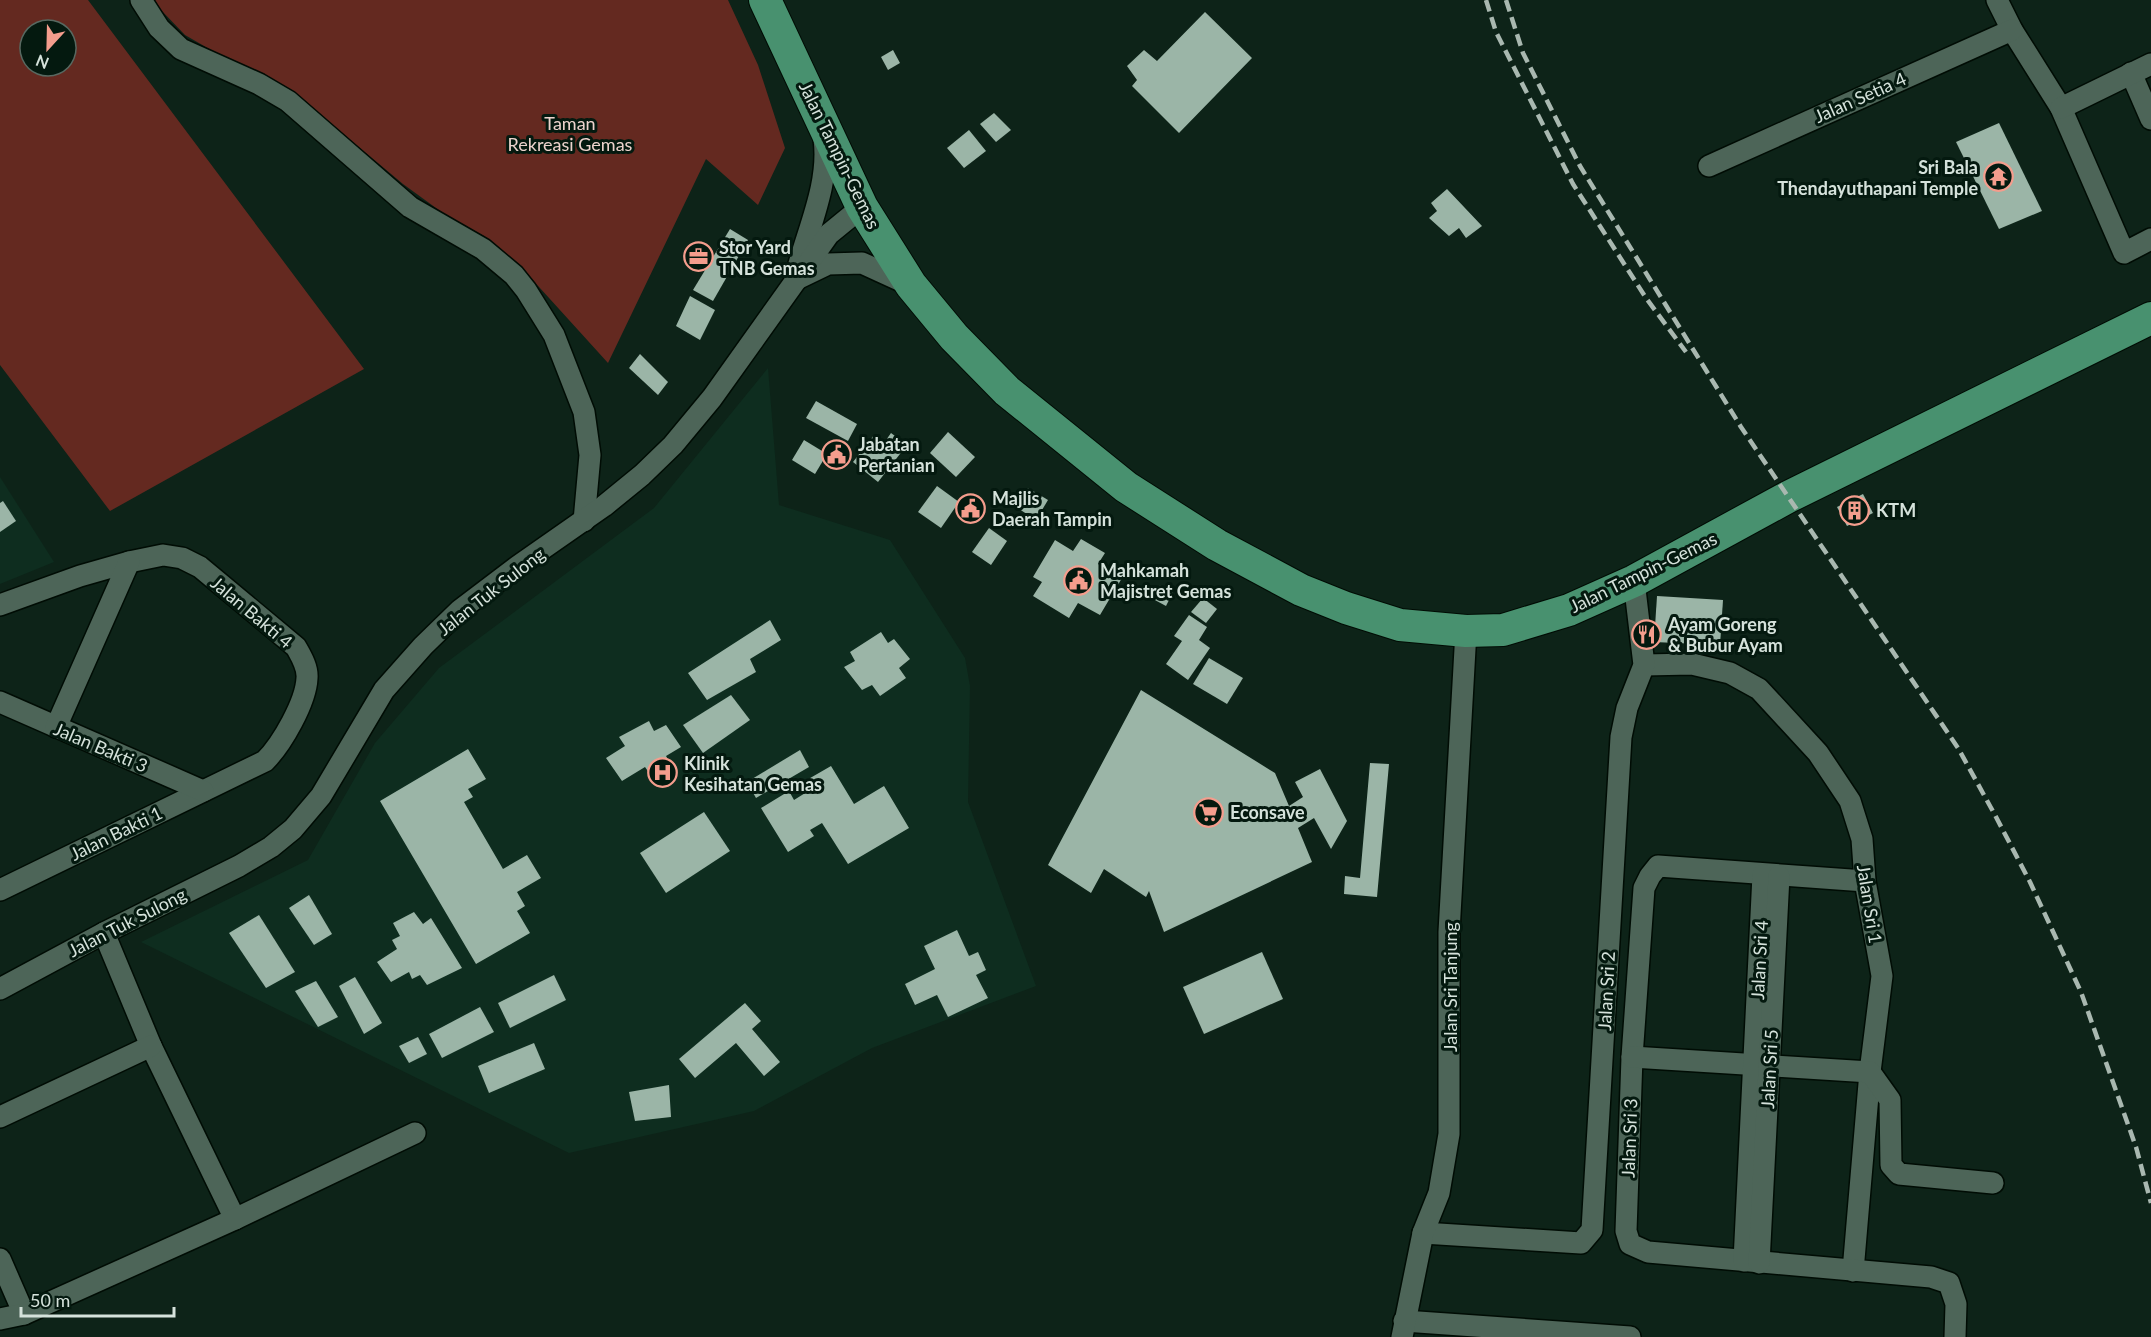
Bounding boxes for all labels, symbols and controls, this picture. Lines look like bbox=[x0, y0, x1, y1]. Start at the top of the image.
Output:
north arrow bbox=[18, 18, 78, 78]
text: N bbox=[33, 51, 51, 73]
street label: Jalan Setia 4 bbox=[1811, 67, 1909, 127]
street label: Jalan Tampin-Gemas bbox=[795, 78, 885, 232]
park label: Taman Rekreasi Gemas bbox=[508, 112, 633, 155]
place label: Sri Bala Thendayuthapani Temple bbox=[1777, 156, 1978, 199]
temple icon: Sri Bala Thendayuthapani Temple bbox=[1983, 161, 2015, 193]
place label: Stor Yard TNB Gemas bbox=[719, 236, 815, 279]
office icon: Stor Yard TNB Gemas bbox=[682, 241, 714, 273]
place label: Jabatan Pertanian bbox=[858, 433, 935, 476]
public building icon: Jabatan Pertanian bbox=[821, 438, 853, 470]
place label: Majlis Daerah Tampin bbox=[992, 487, 1112, 530]
public building icon: Majlis Daerah Tampin bbox=[955, 492, 987, 524]
building icon: KTM bbox=[1839, 494, 1871, 526]
place label: KTM bbox=[1876, 499, 1916, 521]
street label: Jalan Tampin-Gemas bbox=[1566, 527, 1720, 617]
street label: Jalan Tuk Sulong bbox=[433, 542, 549, 640]
place label: Mahkamah Majistret Gemas bbox=[1100, 559, 1231, 602]
public building icon: Mahkamah Majistret Gemas bbox=[1063, 564, 1095, 596]
street label: Jalan Bakti 4 bbox=[207, 572, 297, 652]
place label: Ayam Goreng & Bubur Ayam bbox=[1667, 613, 1783, 656]
restaurant icon: Ayam Goreng & Bubur Ayam bbox=[1631, 618, 1663, 650]
street label: Jalan Bakti 3 bbox=[51, 717, 151, 777]
place label: Klinik Kesihatan Gemas bbox=[684, 752, 822, 795]
hospital icon: Klinik Kesihatan Gemas bbox=[647, 757, 679, 789]
supermarket icon: Econsave bbox=[1193, 796, 1225, 828]
street label: Jalan Bakti 1 bbox=[66, 801, 166, 865]
place label: Econsave bbox=[1230, 801, 1305, 823]
street label: Jalan Sri 1 bbox=[1853, 863, 1887, 945]
street label: Jalan Tuk Sulong bbox=[64, 883, 190, 961]
street label: Jalan Sri 4 bbox=[1746, 920, 1772, 1000]
street label: Jalan Sri Tanjung bbox=[1439, 922, 1461, 1052]
street label: Jalan Sri 2 bbox=[1593, 951, 1619, 1031]
street label: Jalan Sri 5 bbox=[1756, 1029, 1782, 1109]
street label: Jalan Sri 3 bbox=[1617, 1098, 1641, 1178]
scale bar bbox=[21, 1280, 174, 1318]
text: 50 m bbox=[30, 1289, 70, 1311]

